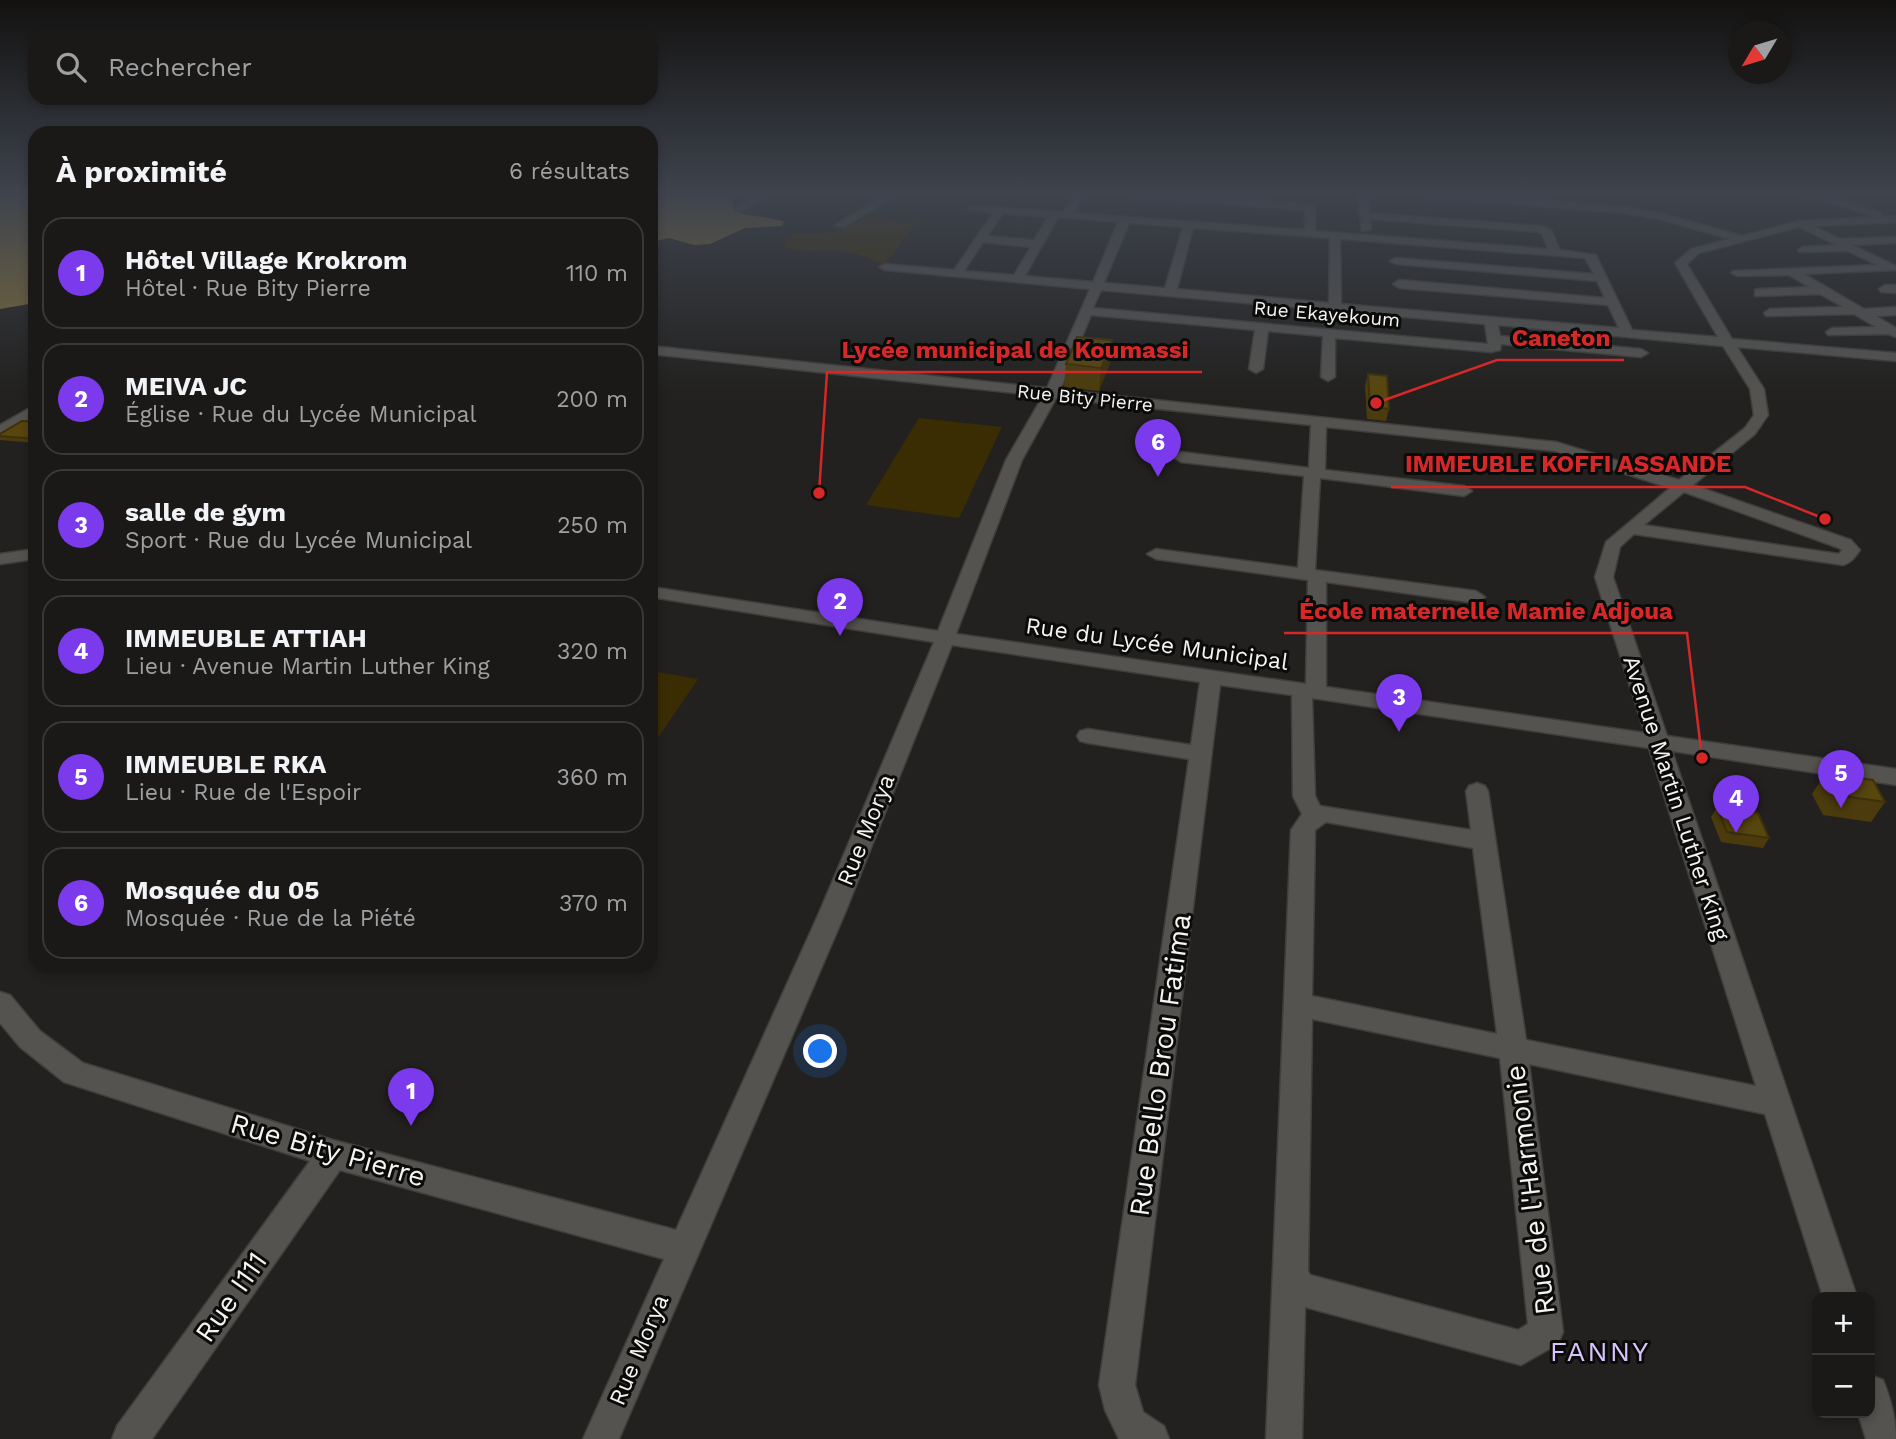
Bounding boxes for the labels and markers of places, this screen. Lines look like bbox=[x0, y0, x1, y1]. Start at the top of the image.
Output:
callout: Caneton bbox=[1497, 315, 1624, 360]
callout: Lycée municipal de Koumassi bbox=[827, 327, 1202, 372]
pin: 6 bbox=[1135, 419, 1181, 477]
callout: IMMEUBLE KOFFI ASSANDE bbox=[1391, 442, 1745, 487]
pin: 2 bbox=[817, 578, 863, 636]
callout: École maternelle Mamie Adjoua bbox=[1284, 588, 1687, 633]
pin: 3 bbox=[1376, 674, 1422, 732]
pin: 5 bbox=[1818, 750, 1864, 808]
pin: 4 bbox=[1713, 775, 1759, 833]
pin: 1 bbox=[388, 1068, 434, 1126]

